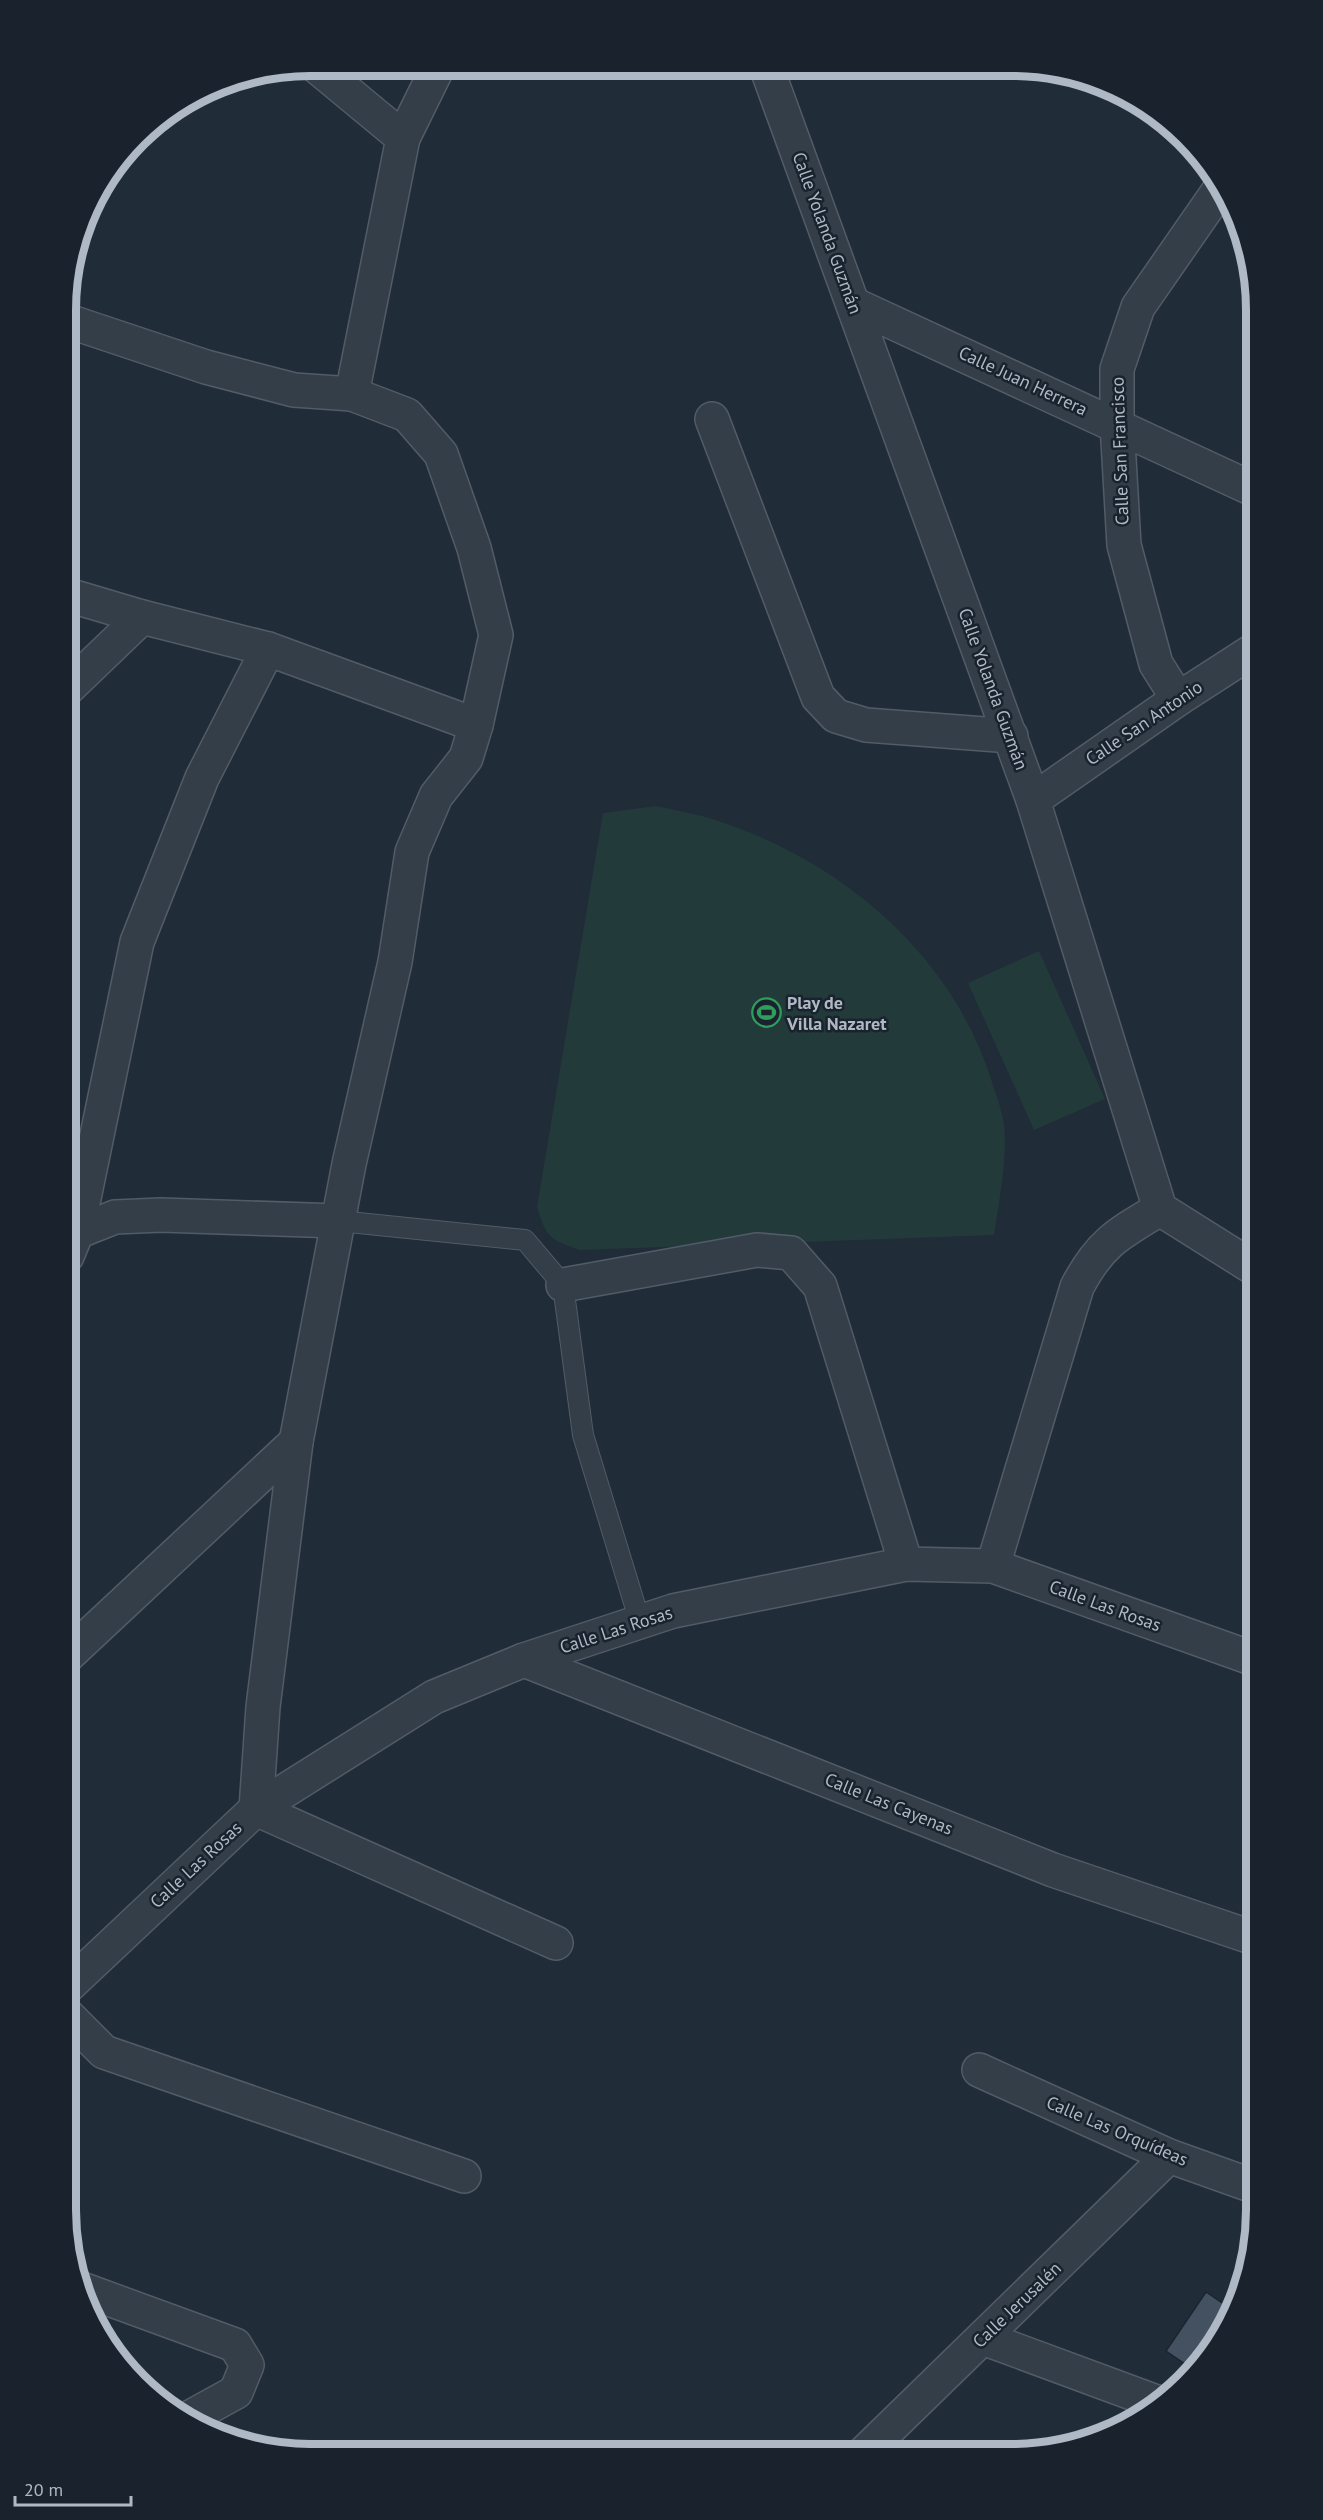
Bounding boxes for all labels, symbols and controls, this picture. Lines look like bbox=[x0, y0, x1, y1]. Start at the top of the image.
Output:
street label: Calle Yolanda Guzmán bbox=[787, 149, 867, 317]
street label: Calle Juan Herrera bbox=[955, 341, 1091, 420]
street label: Calle San Francisco bbox=[1105, 376, 1134, 526]
street label: Calle Yolanda Guzmán bbox=[953, 605, 1033, 773]
street label: Calle San Antonio bbox=[1081, 675, 1207, 770]
place label: Play de Villa Nazaret bbox=[786, 991, 887, 1035]
sports icon: Play de Villa Nazaret bbox=[750, 997, 782, 1029]
street label: Calle Las Rosas bbox=[1046, 1575, 1164, 1636]
street label: Calle Las Rosas bbox=[557, 1600, 675, 1659]
street label: Calle Las Cayenas bbox=[822, 1767, 957, 1840]
street label: Calle Las Rosas bbox=[145, 1816, 246, 1913]
street label: Calle Las Orquídeas bbox=[1043, 2090, 1191, 2171]
street label: Calle Jerusalén bbox=[968, 2257, 1066, 2353]
scale bar bbox=[15, 2469, 130, 2507]
text: 20 m bbox=[24, 2478, 63, 2501]

